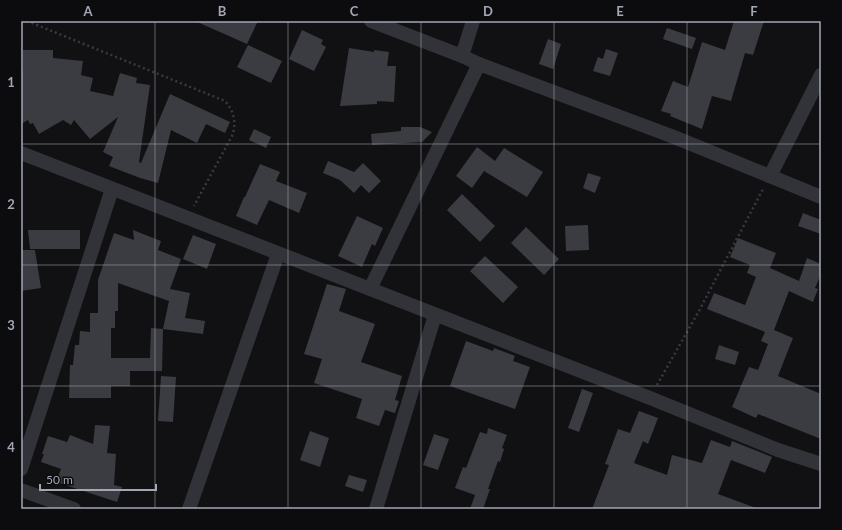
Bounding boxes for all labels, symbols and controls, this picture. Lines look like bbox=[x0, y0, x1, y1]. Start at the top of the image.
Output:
text: A bbox=[82, 3, 93, 19]
text: B bbox=[218, 3, 227, 19]
text: C bbox=[350, 3, 359, 19]
text: D bbox=[483, 3, 493, 19]
text: E bbox=[616, 3, 624, 19]
text: F bbox=[750, 3, 758, 19]
text: 1 bbox=[7, 74, 15, 90]
text: 2 bbox=[7, 196, 15, 212]
text: 3 bbox=[7, 317, 15, 333]
text: 4 bbox=[7, 439, 15, 455]
scale bar bbox=[40, 466, 156, 492]
text: 50 m bbox=[46, 472, 73, 487]

